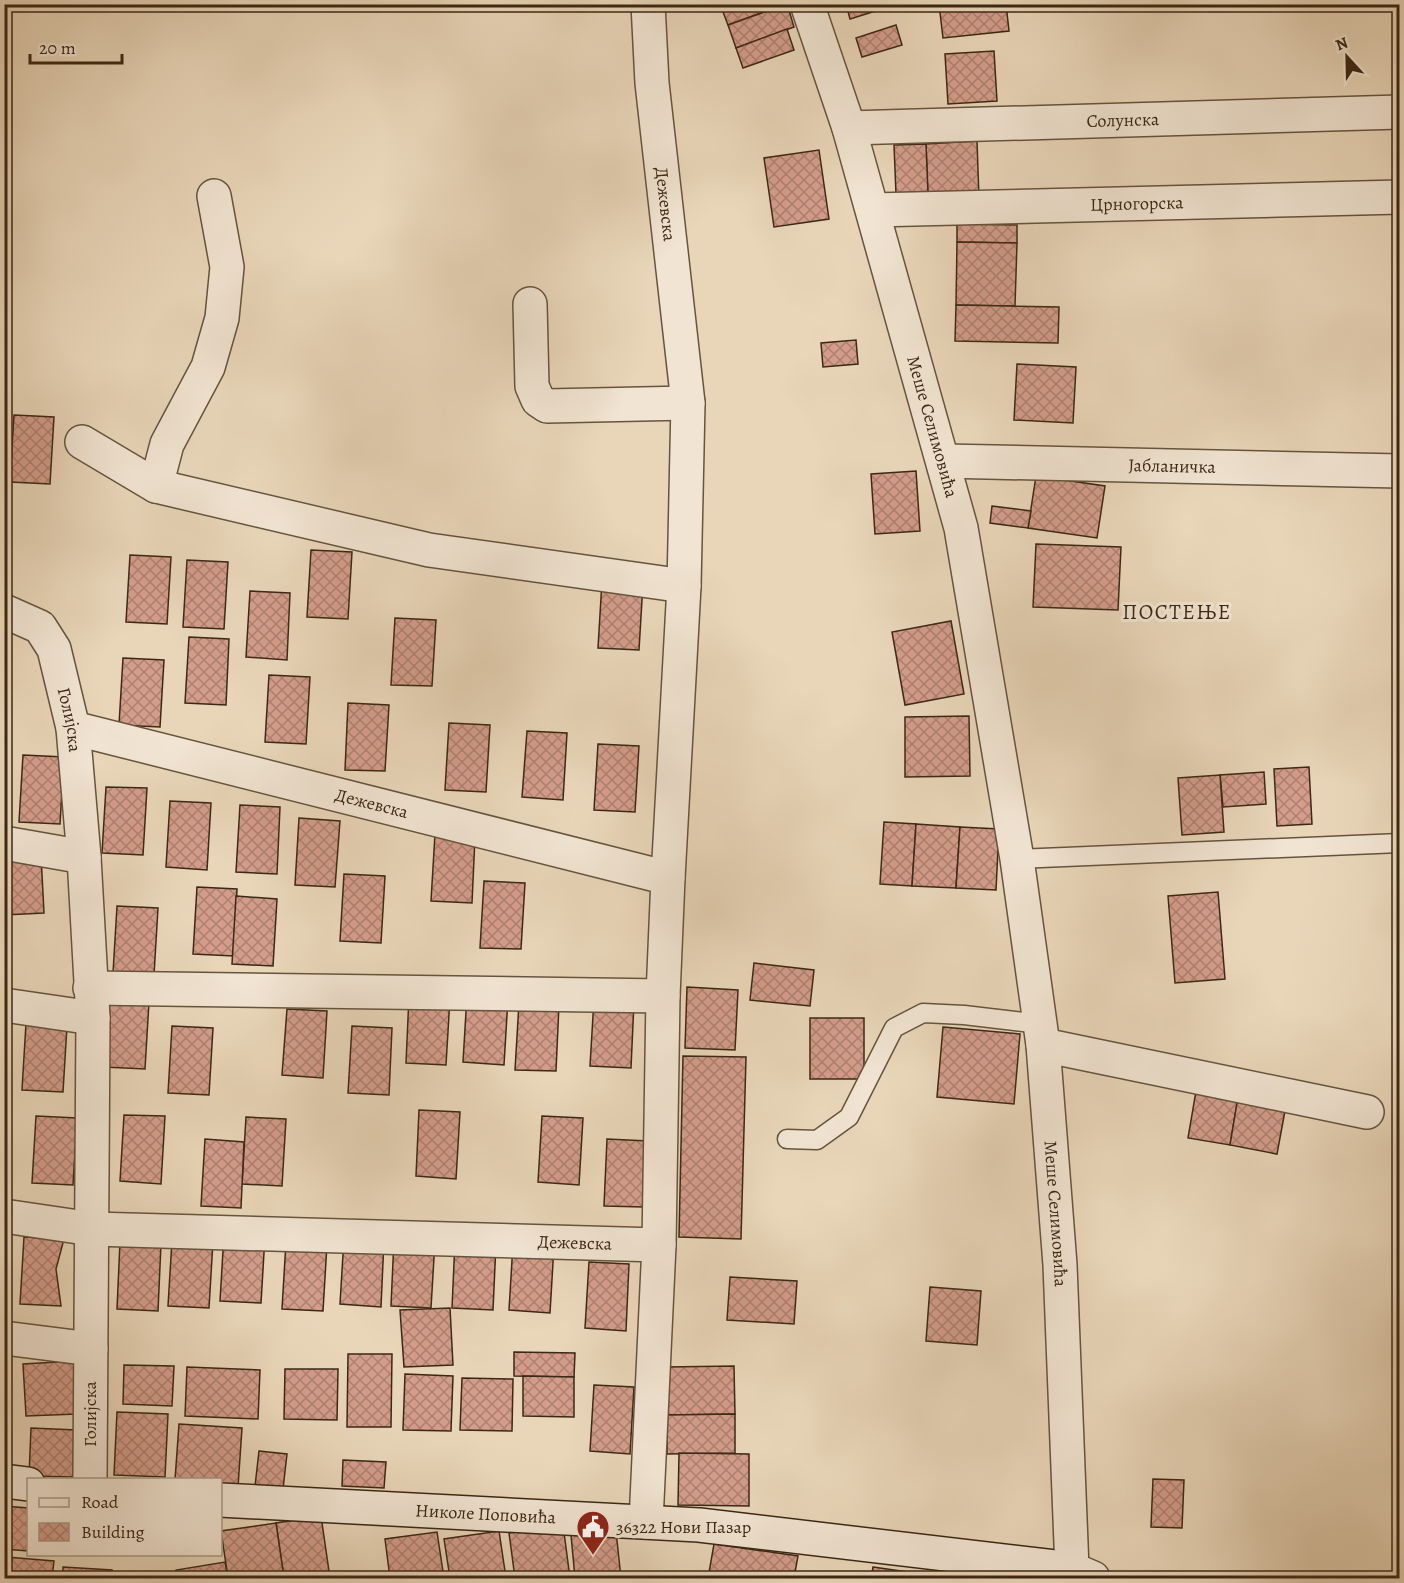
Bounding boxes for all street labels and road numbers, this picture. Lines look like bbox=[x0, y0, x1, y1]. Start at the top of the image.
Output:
street label: Солунска bbox=[1086, 107, 1160, 133]
street label: Дежевска bbox=[650, 166, 682, 243]
street label: Црногорска bbox=[1090, 190, 1184, 217]
street label: Меше Селимовића bbox=[901, 353, 964, 501]
street label: Јабланичка bbox=[1128, 453, 1217, 479]
street label: Голијска bbox=[52, 685, 87, 754]
street label: Дежевска bbox=[333, 783, 411, 824]
street label: Меше Селимовића bbox=[1038, 1140, 1073, 1288]
street label: Дежевска bbox=[537, 1230, 613, 1256]
street label: Голијска bbox=[78, 1380, 102, 1447]
street label: Николе Поповића bbox=[415, 1498, 557, 1530]

